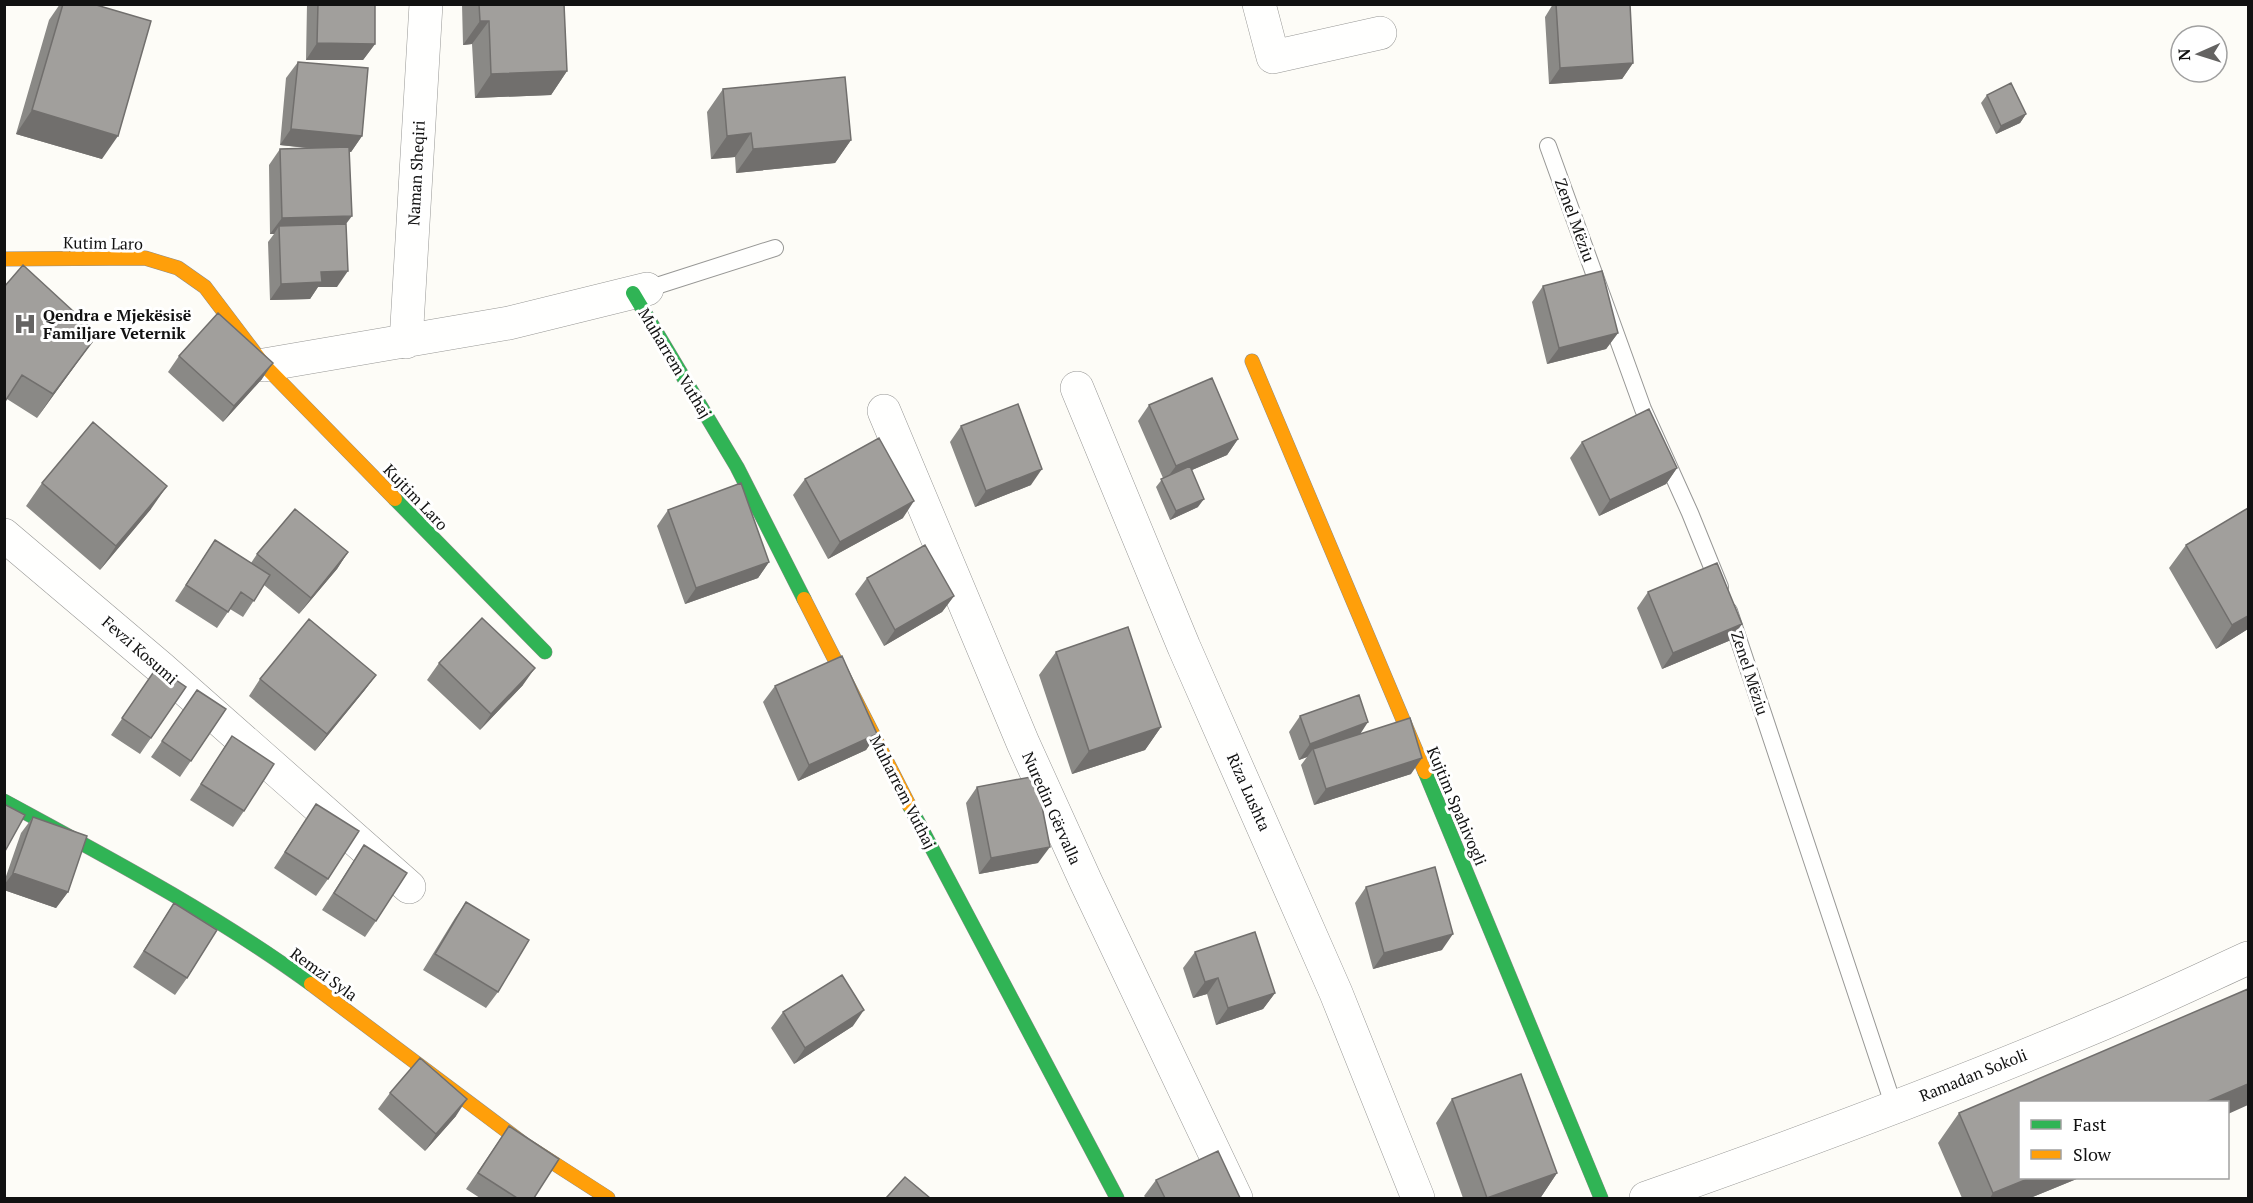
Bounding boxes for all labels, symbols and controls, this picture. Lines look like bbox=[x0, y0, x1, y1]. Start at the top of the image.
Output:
north arrow bbox=[2169, 24, 2229, 84]
text: N bbox=[2173, 48, 2195, 61]
street label: Naman Sheqiri bbox=[402, 120, 430, 226]
street label: Zenel Mëziu bbox=[1550, 175, 1600, 265]
street label: Kutim Laro bbox=[63, 231, 143, 255]
place label: Qendra e Mjekësisë Familjare Veternik bbox=[43, 304, 192, 344]
street label: Muharrem Vuthaj bbox=[633, 304, 717, 422]
hospital icon: Qendra e Mjekësisë Familjare Veternik bbox=[12, 311, 38, 337]
street label: Kujtim Laro bbox=[379, 459, 453, 535]
street label: Fevzi Kosumi bbox=[97, 611, 183, 689]
street label: Zenel Mëziu bbox=[1726, 628, 1774, 718]
street label: Muharrem Vuthaj bbox=[865, 731, 941, 853]
street label: Kujtim Spahivogli bbox=[1422, 743, 1492, 869]
street label: Nuredin Gërvalla bbox=[1017, 748, 1087, 868]
street label: Riza Lushta bbox=[1222, 750, 1276, 834]
street label: Remzi Syla bbox=[286, 942, 362, 1006]
street label: Ramadan Sokoli bbox=[1916, 1043, 2030, 1107]
legend bbox=[2019, 1101, 2229, 1179]
text: Fast bbox=[2073, 1112, 2107, 1136]
text: Slow bbox=[2073, 1142, 2112, 1166]

